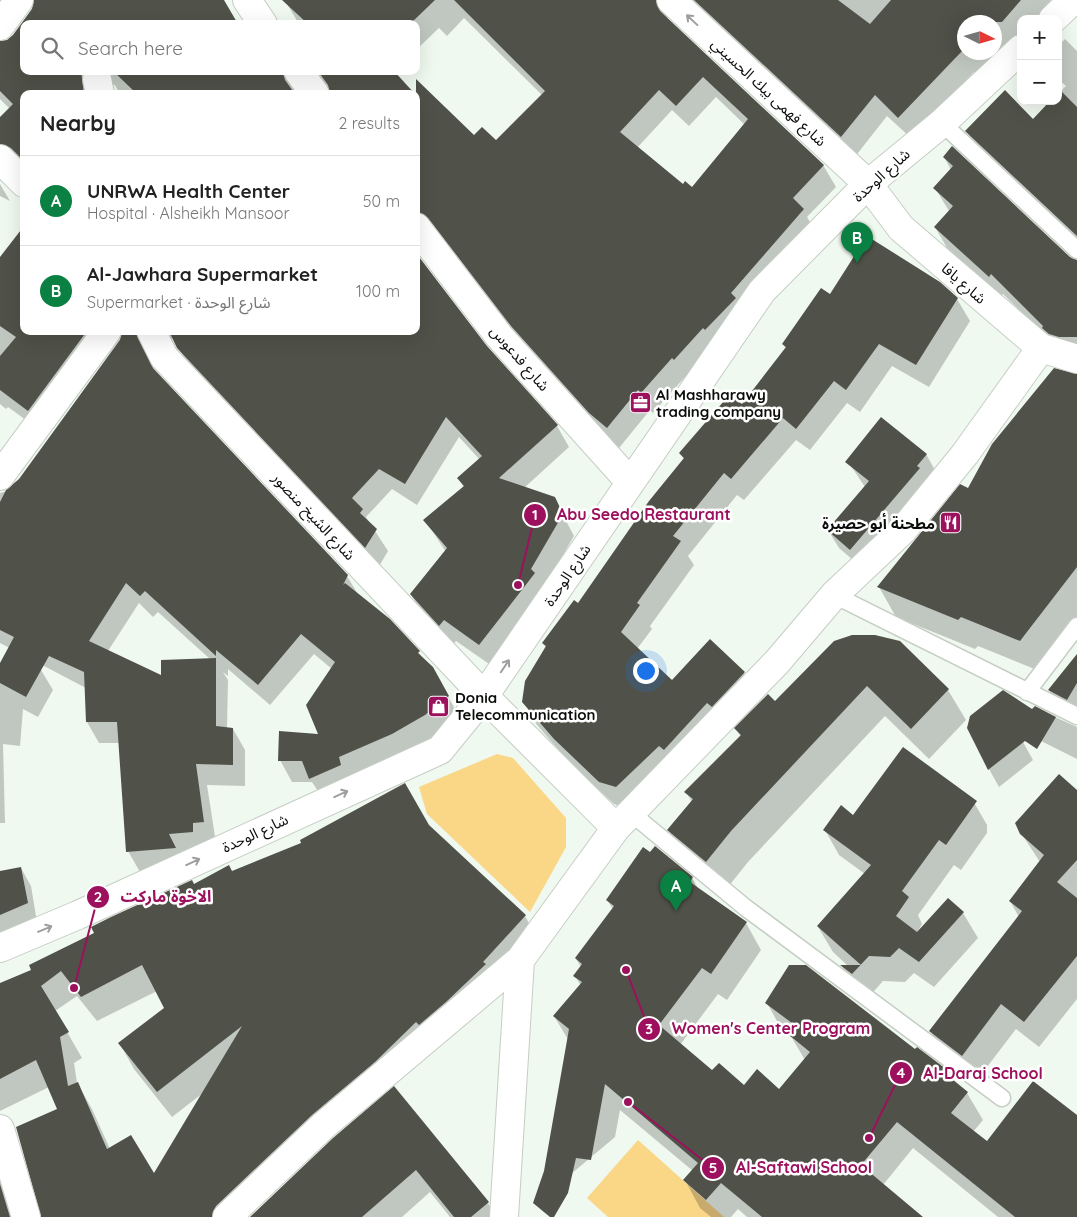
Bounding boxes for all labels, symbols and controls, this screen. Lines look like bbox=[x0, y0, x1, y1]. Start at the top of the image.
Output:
one-way arrow bbox=[685, 14, 698, 26]
north arrow bbox=[957, 15, 1002, 60]
map controls bbox=[1017, 15, 1062, 105]
button: + bbox=[1017, 15, 1062, 60]
search box bbox=[20, 20, 420, 75]
icon: search bbox=[38, 34, 66, 62]
street label: شارع فهمى بيك الحسيني bbox=[705, 34, 831, 153]
text: Search here bbox=[78, 36, 183, 60]
button: − bbox=[1017, 60, 1062, 105]
text: Nearby bbox=[40, 110, 116, 136]
text: 2 results bbox=[338, 113, 400, 133]
street label: شارع الوحدة bbox=[848, 144, 916, 208]
text: UNRWA Health Center bbox=[87, 179, 290, 203]
text: A bbox=[51, 191, 61, 211]
text: 50 m bbox=[363, 191, 400, 211]
text: Hospital · Alsheikh Mansoor bbox=[87, 203, 290, 223]
pin: B bbox=[841, 222, 873, 263]
street label: شارع يافا bbox=[936, 258, 991, 310]
text: Al-Jawhara Supermarket bbox=[87, 262, 318, 286]
text: B bbox=[51, 281, 61, 301]
text: 100 m bbox=[356, 281, 400, 301]
text: Supermarket · شارع الوحدة bbox=[87, 292, 270, 312]
street label: شارع فدعوس bbox=[484, 321, 554, 397]
place label: Al Mashharawy trading company bbox=[656, 385, 781, 421]
office icon: Al Mashharawy trading company bbox=[628, 391, 652, 415]
street label: شارع الشيخ منصور bbox=[266, 468, 360, 566]
callout: Abu Seedo Restaurant bbox=[522, 499, 741, 530]
text: Abu Seedo Restaurant bbox=[557, 504, 731, 524]
text: 1 bbox=[532, 505, 538, 524]
restaurant icon: مطحنة أبو حصيرة bbox=[939, 511, 963, 535]
place label: مطحنة أبو حصيرة bbox=[822, 513, 935, 533]
street label: شارع الوحدة bbox=[539, 540, 597, 611]
your location bbox=[633, 658, 659, 684]
one-way arrow bbox=[500, 659, 510, 673]
place label: Donia Telecommunication bbox=[455, 688, 596, 724]
shop icon: Donia Telecommunication bbox=[427, 694, 451, 718]
one-way arrow bbox=[333, 789, 348, 799]
street label: شارع الوحدة bbox=[219, 809, 293, 859]
one-way arrow bbox=[185, 857, 200, 866]
pin: A bbox=[660, 870, 692, 911]
callout: الاخوة ماركت bbox=[86, 881, 222, 912]
text: الاخوة ماركت bbox=[121, 886, 211, 906]
text: 2 bbox=[94, 887, 102, 906]
one-way arrow bbox=[37, 923, 52, 933]
callout: Women's Center Program bbox=[637, 1013, 880, 1044]
text: Women's Center Program bbox=[672, 1018, 870, 1038]
text: 3 bbox=[645, 1019, 653, 1038]
callout: Al-Daraj School bbox=[888, 1058, 1053, 1089]
text: 4 bbox=[897, 1063, 906, 1082]
text: Al-Daraj School bbox=[923, 1063, 1043, 1083]
callout: Al-Saftawi School bbox=[700, 1152, 882, 1183]
text: Al-Saftawi School bbox=[736, 1157, 872, 1177]
text: 5 bbox=[709, 1158, 717, 1177]

